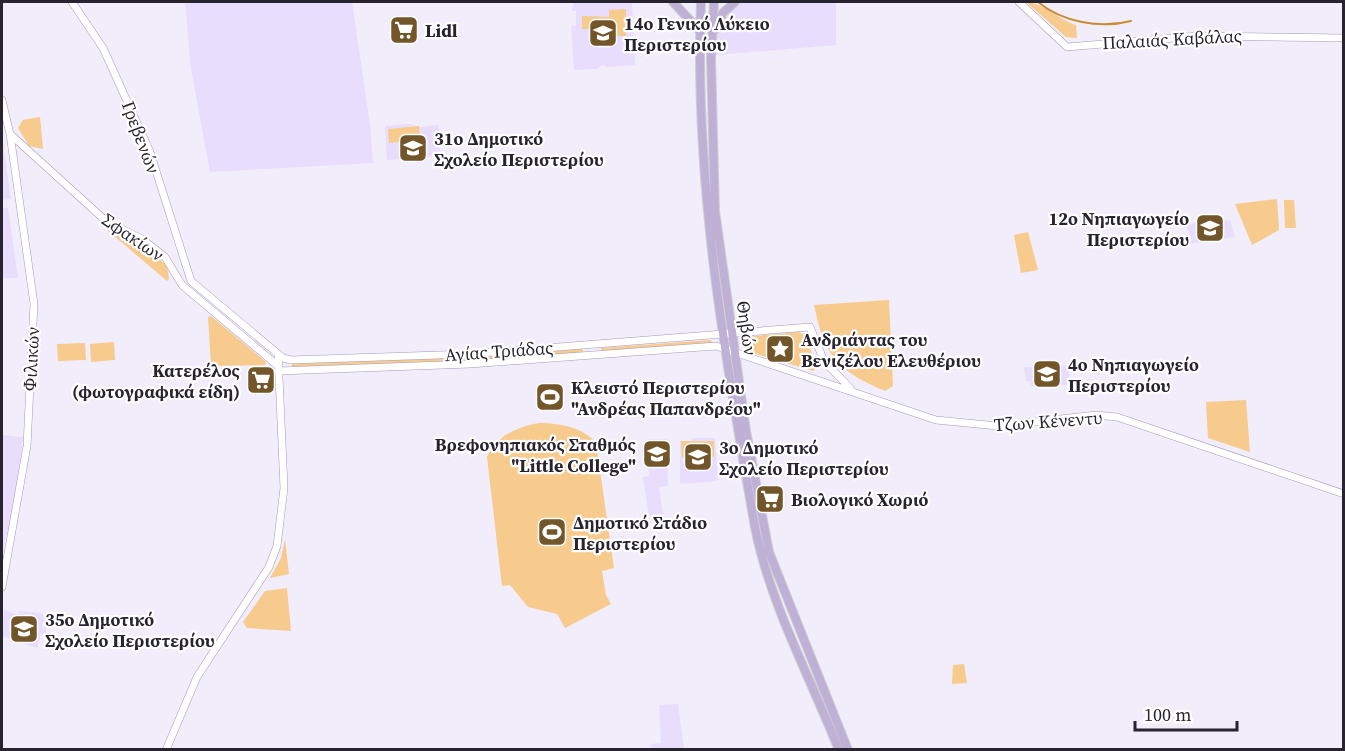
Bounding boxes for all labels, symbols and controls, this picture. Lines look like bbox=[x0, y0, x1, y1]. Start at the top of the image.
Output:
place label: 14ο Γενικό Λύκειο Περιστερίου bbox=[624, 11, 770, 57]
supermarket icon: Lidl bbox=[388, 14, 420, 46]
school or university icon: 14ο Γενικό Λύκειο Περιστερίου bbox=[587, 17, 619, 49]
place label: Lidl bbox=[425, 18, 458, 43]
street label: Παλαιάς Καβάλας bbox=[1101, 23, 1243, 55]
street label: Γρεβενών bbox=[116, 97, 166, 177]
place label: 31ο Δημοτικό Σχολείο Περιστερίου bbox=[434, 126, 604, 172]
school or university icon: 31ο Δημοτικό Σχολείο Περιστερίου bbox=[397, 132, 429, 164]
place label: 12ο Νηπιαγωγείο Περιστερίου bbox=[1048, 206, 1189, 252]
street label: Σφακίων bbox=[97, 207, 169, 267]
school or university icon: 12ο Νηπιαγωγείο Περιστερίου bbox=[1194, 212, 1226, 244]
street label: Θηβών bbox=[731, 299, 763, 357]
street label: Φιλικών bbox=[17, 326, 45, 392]
place label: Ανδριάντας του Βενιζέλου Ελευθέριου bbox=[801, 327, 981, 373]
place icon: Ανδριάντας του Βενιζέλου Ελευθέριου bbox=[764, 333, 796, 365]
street label: Αγίας Τριάδας bbox=[444, 335, 554, 367]
place label: 4ο Νηπιαγωγείο Περιστερίου bbox=[1068, 352, 1199, 398]
place label: Κατερέλος (φωτογραφικά είδη) bbox=[72, 358, 240, 404]
school or university icon: 4ο Νηπιαγωγείο Περιστερίου bbox=[1031, 358, 1063, 390]
supermarket icon: Κατερέλος (φωτογραφικά είδη) bbox=[245, 364, 277, 396]
place label: Κλειστό Περιστερίου "Ανδρέας Παπανδρέου" bbox=[571, 375, 761, 421]
sports icon: Κλειστό Περιστερίου "Ανδρέας Παπανδρέου" bbox=[534, 381, 566, 413]
street label: Τζων Κένεντυ bbox=[993, 405, 1103, 437]
place label: Βρεφονηπιακός Σταθμός "Little College" bbox=[435, 432, 636, 478]
place label: 3ο Δημοτικό Σχολείο Περιστερίου bbox=[719, 435, 889, 481]
school or university icon: Βρεφονηπιακός Σταθμός "Little College" bbox=[641, 438, 673, 470]
school or university icon: 3ο Δημοτικό Σχολείο Περιστερίου bbox=[682, 441, 714, 473]
supermarket icon: Βιολογικό Χωριό bbox=[754, 483, 786, 515]
place label: Βιολογικό Χωριό bbox=[791, 487, 929, 512]
place label: Δημοτικό Στάδιο Περιστερίου bbox=[573, 510, 707, 556]
sports icon: Δημοτικό Στάδιο Περιστερίου bbox=[536, 516, 568, 548]
place label: 35ο Δημοτικό Σχολείο Περιστερίου bbox=[45, 607, 215, 653]
school or university icon: 35ο Δημοτικό Σχολείο Περιστερίου bbox=[8, 613, 40, 645]
scale bar bbox=[1135, 694, 1237, 732]
text: 100 m bbox=[1144, 702, 1191, 727]

